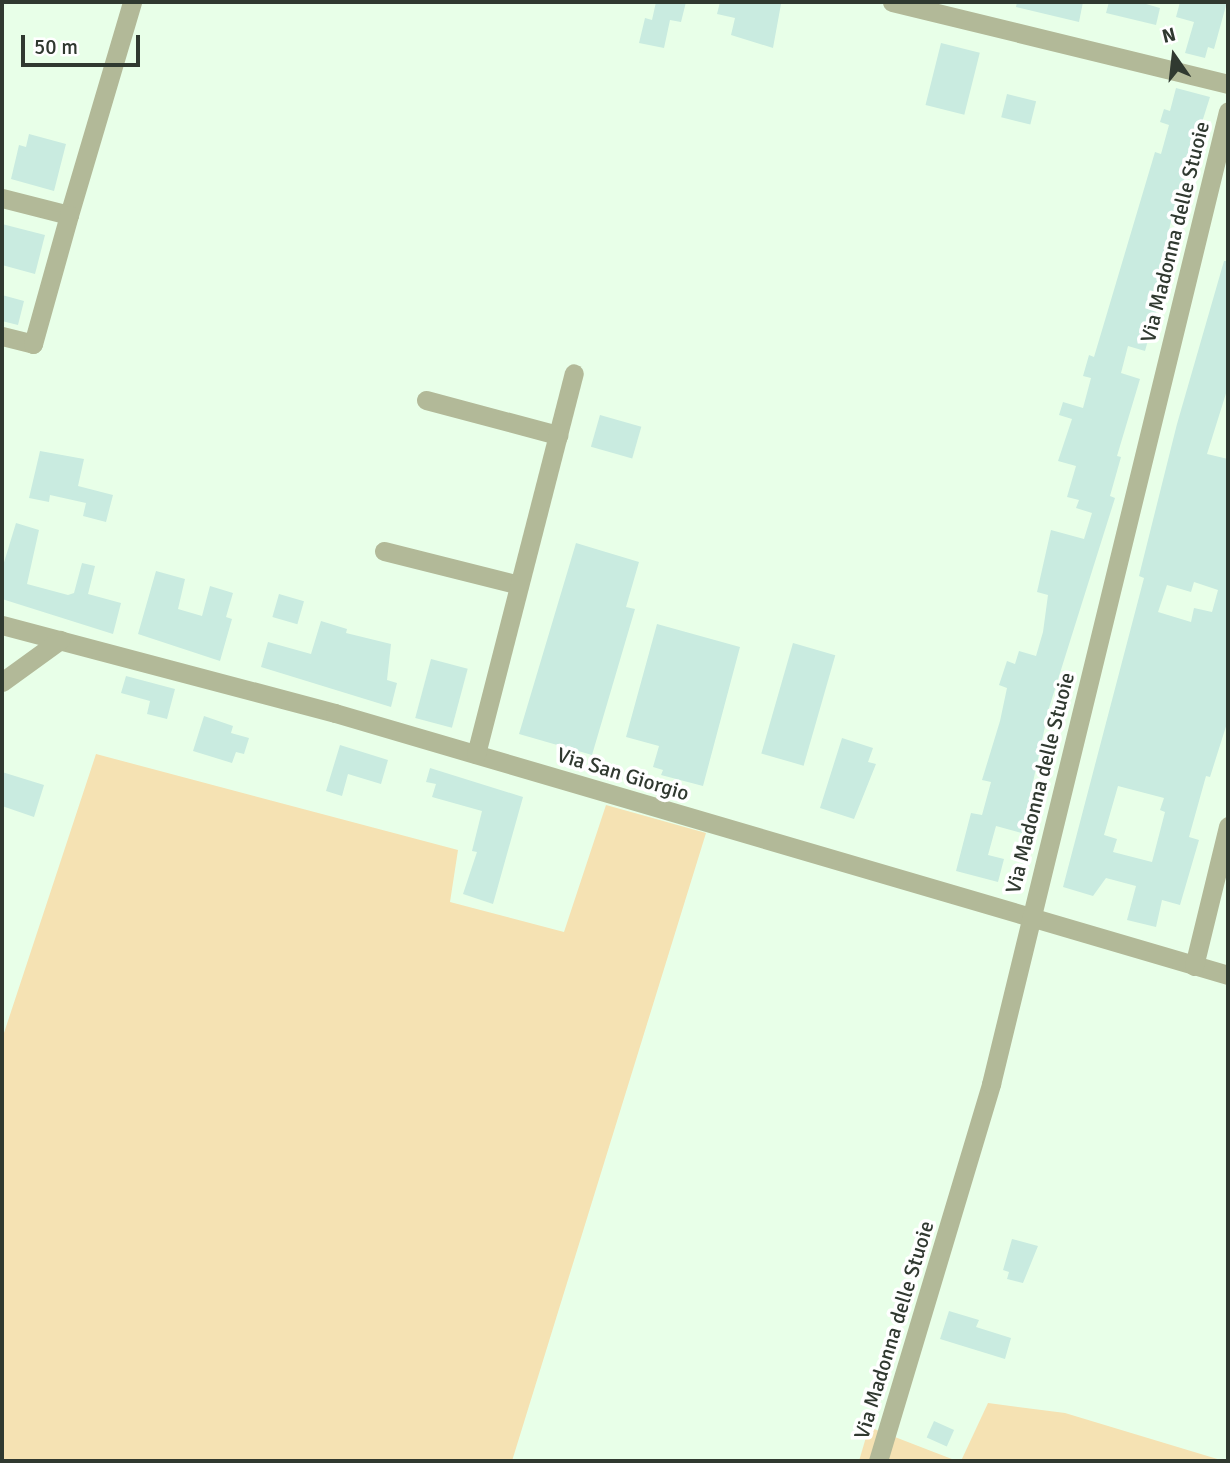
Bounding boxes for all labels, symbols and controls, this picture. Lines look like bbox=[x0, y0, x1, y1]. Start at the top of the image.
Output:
scale bar bbox=[24, 21, 144, 65]
north arrow bbox=[1139, 21, 1209, 91]
text: N bbox=[1160, 22, 1178, 49]
text: 50 m bbox=[34, 34, 78, 60]
street label: Via Madonna delle Stuoie bbox=[1135, 119, 1215, 345]
street label: Via Madonna delle Stuoie bbox=[1000, 670, 1080, 896]
street label: Via San Giorgio bbox=[554, 742, 692, 806]
street label: Via Madonna delle Stuoie bbox=[849, 1218, 939, 1442]

